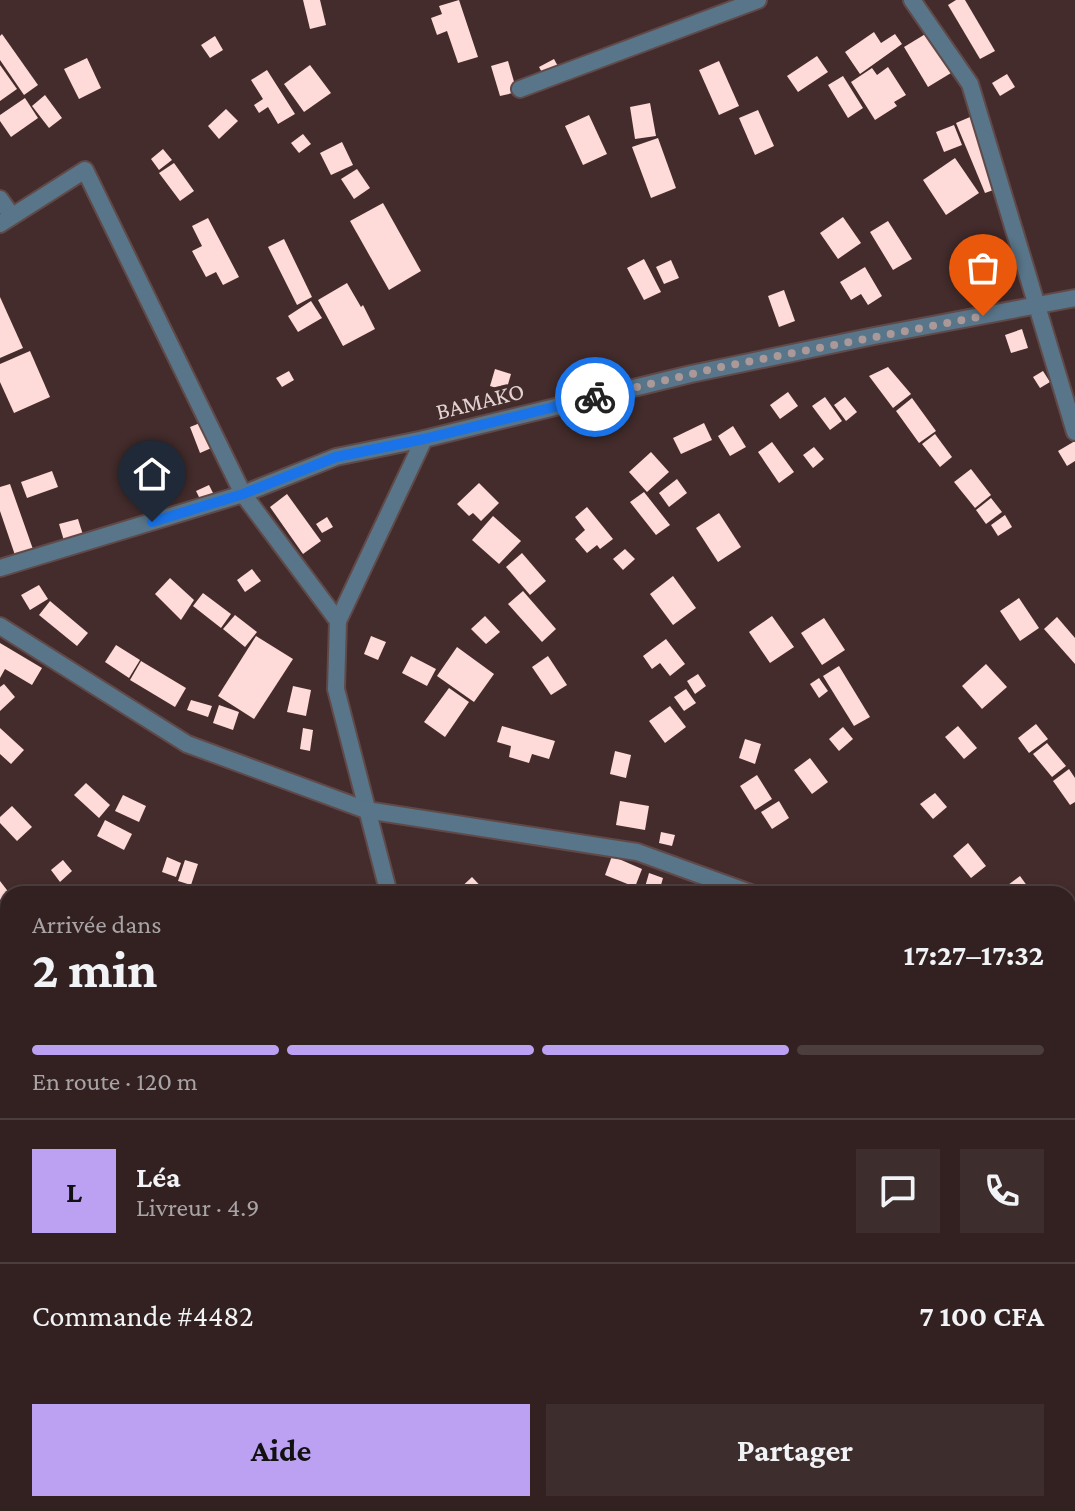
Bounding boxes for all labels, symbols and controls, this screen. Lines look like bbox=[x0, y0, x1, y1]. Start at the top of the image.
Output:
pin bbox=[949, 234, 1017, 316]
icon: bag bbox=[961, 246, 1005, 290]
courier bbox=[555, 357, 635, 437]
icon: bike bbox=[573, 375, 617, 419]
street label: BAMAKO bbox=[433, 377, 527, 424]
pin bbox=[118, 440, 186, 522]
icon: home bbox=[130, 452, 174, 496]
text: Arrivée dans bbox=[32, 910, 161, 939]
text: 17:27–17:32 bbox=[904, 938, 1044, 971]
text: 2 min bbox=[32, 940, 157, 998]
text: En route · 120 m bbox=[32, 1067, 198, 1096]
button: chat bbox=[856, 1149, 940, 1233]
button: phone bbox=[960, 1149, 1044, 1233]
text: Léa bbox=[136, 1160, 181, 1193]
text: L bbox=[66, 1175, 82, 1208]
text: Livreur · 4.9 bbox=[136, 1193, 259, 1222]
text: Commande #4482 bbox=[32, 1299, 254, 1332]
text: 7 100 CFA bbox=[919, 1299, 1044, 1332]
button: Aide bbox=[32, 1404, 530, 1496]
button: Partager bbox=[546, 1404, 1044, 1496]

